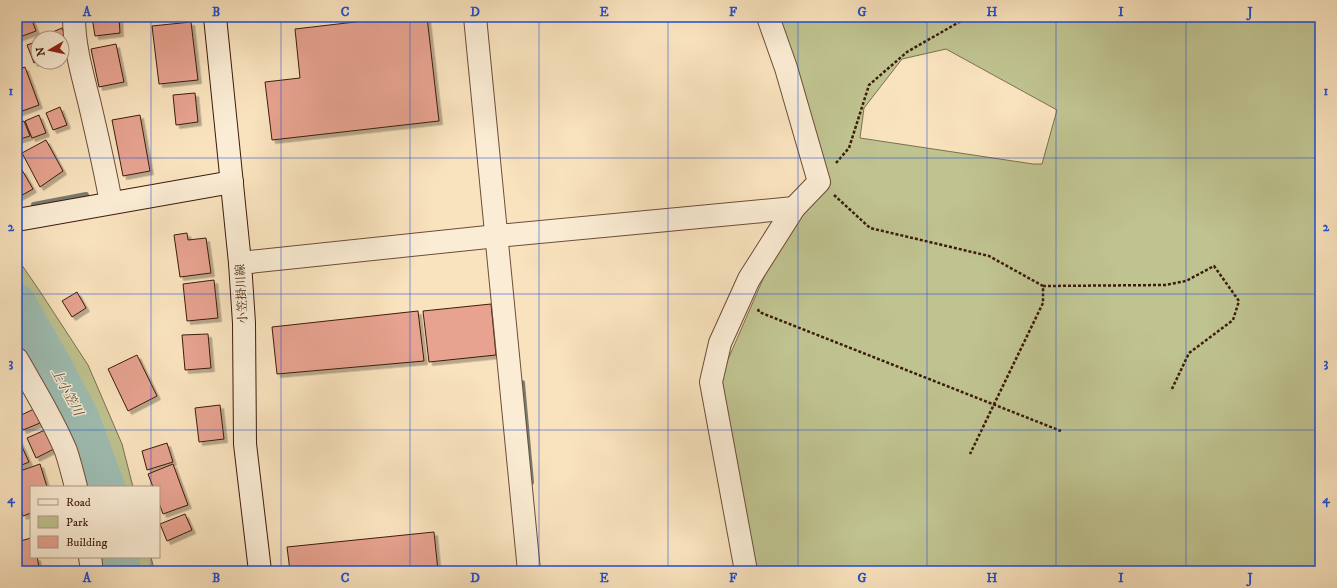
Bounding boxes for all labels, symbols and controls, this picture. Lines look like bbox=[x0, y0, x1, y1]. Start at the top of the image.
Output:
text: A bbox=[82, 4, 92, 20]
text: B bbox=[212, 4, 220, 20]
text: C bbox=[341, 4, 350, 20]
text: D bbox=[470, 4, 480, 20]
text: E bbox=[599, 4, 609, 20]
text: F bbox=[729, 4, 738, 20]
text: G bbox=[857, 4, 867, 20]
text: H bbox=[987, 4, 998, 20]
text: I bbox=[1118, 4, 1124, 20]
text: J bbox=[1245, 4, 1253, 21]
north arrow bbox=[30, 30, 70, 70]
text: N bbox=[33, 46, 49, 57]
text: 1 bbox=[9, 83, 14, 99]
text: 1 bbox=[1324, 83, 1329, 99]
text: 2 bbox=[8, 219, 15, 235]
text: 2 bbox=[1323, 219, 1330, 235]
street label: 小笠掛川線 bbox=[233, 264, 251, 324]
text: 3 bbox=[9, 355, 14, 371]
text: 3 bbox=[1324, 355, 1329, 371]
water label: 上小笠川 bbox=[48, 365, 87, 420]
legend bbox=[30, 486, 160, 558]
text: 4 bbox=[6, 491, 15, 508]
text: 4 bbox=[1321, 491, 1330, 508]
text: Road bbox=[66, 495, 91, 510]
text: Park bbox=[66, 515, 88, 530]
text: Building bbox=[66, 535, 107, 550]
text: A bbox=[82, 570, 92, 586]
text: B bbox=[212, 570, 220, 586]
text: C bbox=[341, 570, 350, 586]
text: D bbox=[470, 570, 480, 586]
text: E bbox=[599, 570, 609, 586]
text: F bbox=[729, 570, 738, 586]
text: G bbox=[857, 570, 867, 586]
text: H bbox=[987, 570, 998, 586]
text: I bbox=[1118, 570, 1124, 586]
text: J bbox=[1245, 570, 1253, 587]

